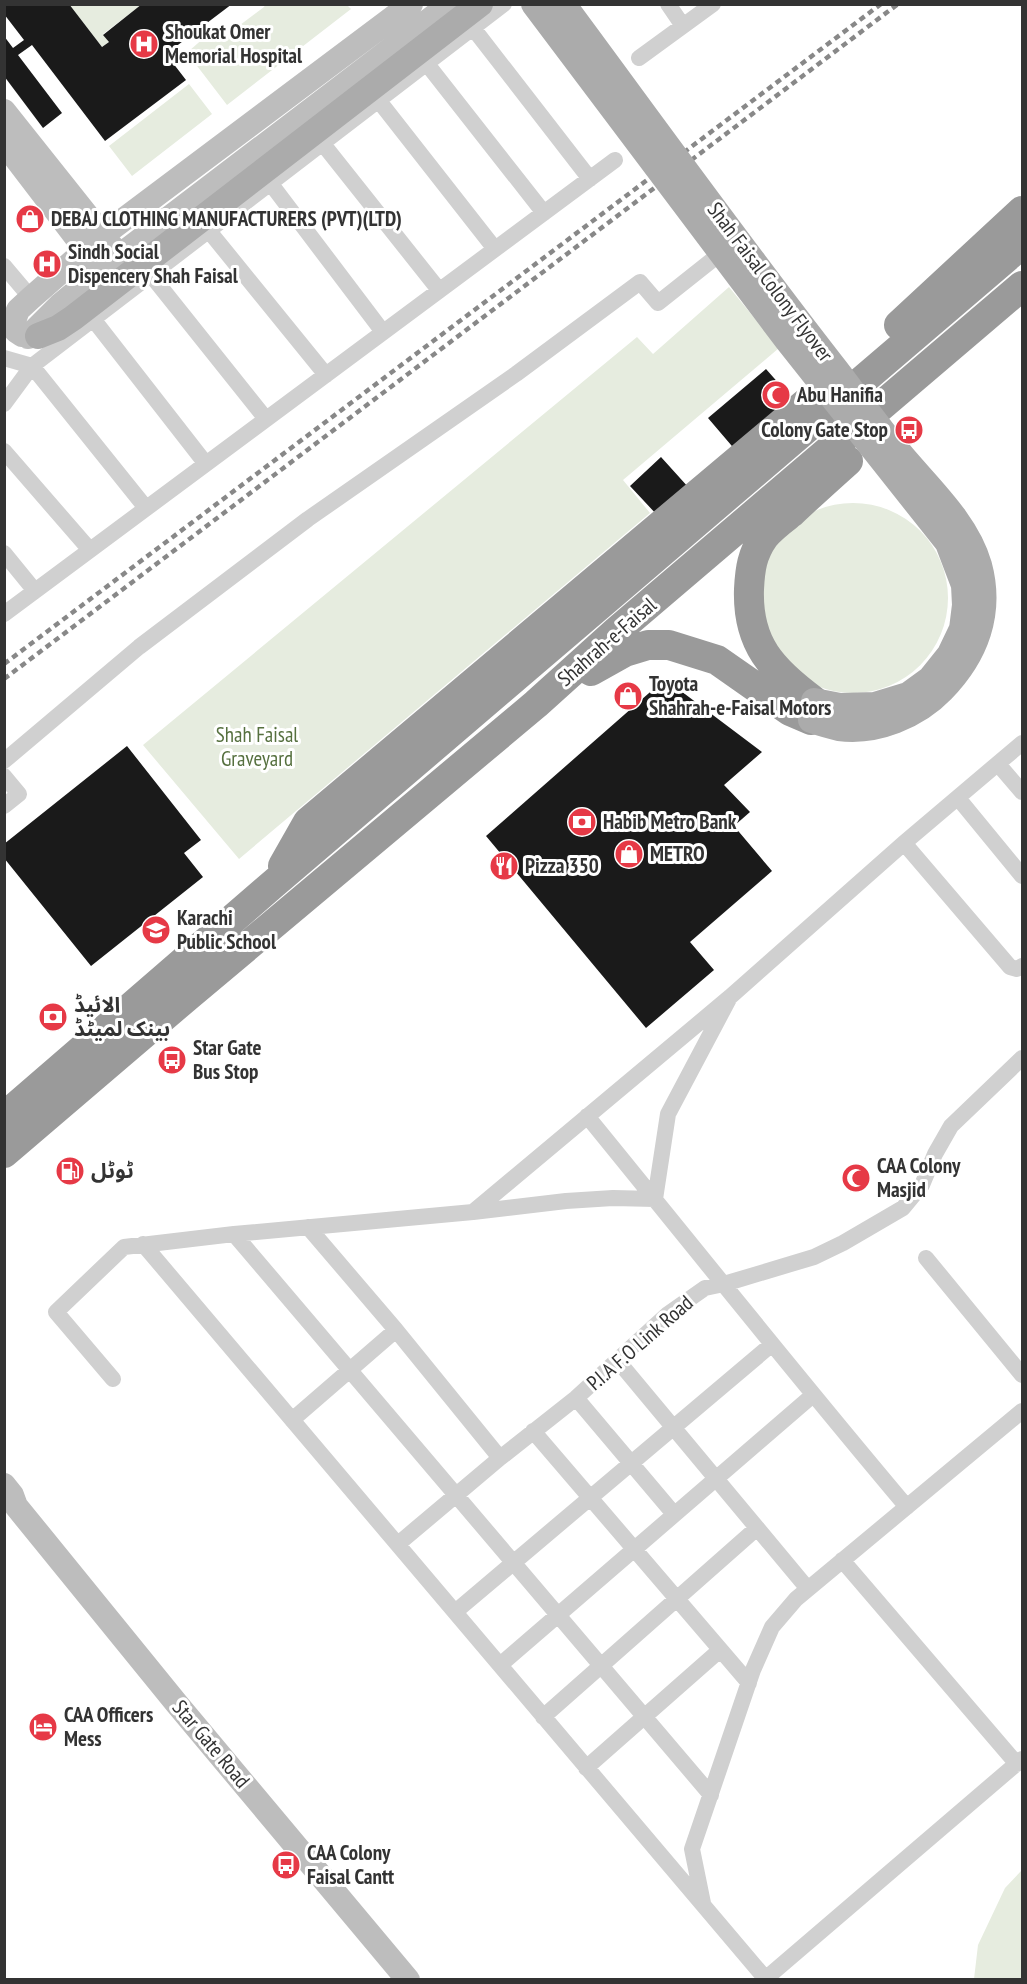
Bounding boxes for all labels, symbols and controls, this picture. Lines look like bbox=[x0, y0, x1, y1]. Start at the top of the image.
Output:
place label: Shoukat Omer Memorial Hospital bbox=[165, 18, 303, 69]
hospital icon: Shoukat Omer Memorial Hospital bbox=[128, 28, 160, 60]
street label: Shah Faisal Colony Flyover bbox=[702, 197, 839, 367]
shop icon: DEBAJ CLOTHING MANUFACTURERS (PVT)(LTD) bbox=[14, 203, 46, 235]
place label: DEBAJ CLOTHING MANUFACTURERS (PVT)(LTD) bbox=[51, 205, 402, 232]
place label: Sindh Social Dispencery Shah Faisal bbox=[68, 238, 239, 289]
hospital icon: Sindh Social Dispencery Shah Faisal bbox=[31, 248, 63, 280]
mosque icon: Abu Hanifia bbox=[760, 379, 792, 411]
place label: Abu Hanifia bbox=[796, 381, 883, 408]
bus stop icon: Colony Gate Stop bbox=[893, 414, 925, 446]
place label: Colony Gate Stop bbox=[761, 416, 888, 443]
street label: Shahrah-e-Faisal bbox=[552, 591, 662, 692]
place label: Toyota Shahrah-e-Faisal Motors bbox=[649, 670, 831, 721]
shop icon: Toyota Shahrah-e-Faisal Motors bbox=[612, 680, 644, 712]
park label: Shah Faisal Graveyard bbox=[216, 721, 298, 772]
bank icon: Habib Metro Bank bbox=[566, 806, 598, 838]
place label: Habib Metro Bank bbox=[603, 808, 737, 835]
shop icon: METRO bbox=[613, 838, 645, 870]
place label: METRO bbox=[650, 840, 705, 867]
restaurant icon: Pizza 350 bbox=[488, 850, 520, 882]
place label: Pizza 350 bbox=[525, 852, 599, 879]
place label: Karachi Public School bbox=[177, 904, 277, 955]
school or university icon: Karachi Public School bbox=[140, 914, 172, 946]
place label: الائیڈ بینک لمیٹڈ bbox=[74, 991, 170, 1042]
bank icon: الائیڈ بینک لمیٹڈ bbox=[37, 1001, 69, 1033]
place label: Star Gate Bus Stop bbox=[193, 1034, 262, 1085]
bus stop icon: Star Gate Bus Stop bbox=[156, 1044, 188, 1076]
place label: CAA Colony Masjid bbox=[877, 1152, 961, 1203]
fuel station icon: ٹوٹل bbox=[54, 1155, 86, 1187]
place label: ٹوٹل bbox=[91, 1157, 134, 1184]
mosque icon: CAA Colony Masjid bbox=[840, 1162, 872, 1194]
street label: P.I.A F.O Link Road bbox=[581, 1289, 698, 1396]
street label: Star Gate Road bbox=[167, 1694, 256, 1793]
place label: CAA Officers Mess bbox=[64, 1701, 153, 1752]
hotel icon: CAA Officers Mess bbox=[27, 1711, 59, 1743]
place label: CAA Colony Faisal Cantt bbox=[307, 1839, 394, 1890]
bus stop icon: CAA Colony Faisal Cantt bbox=[270, 1849, 302, 1881]

